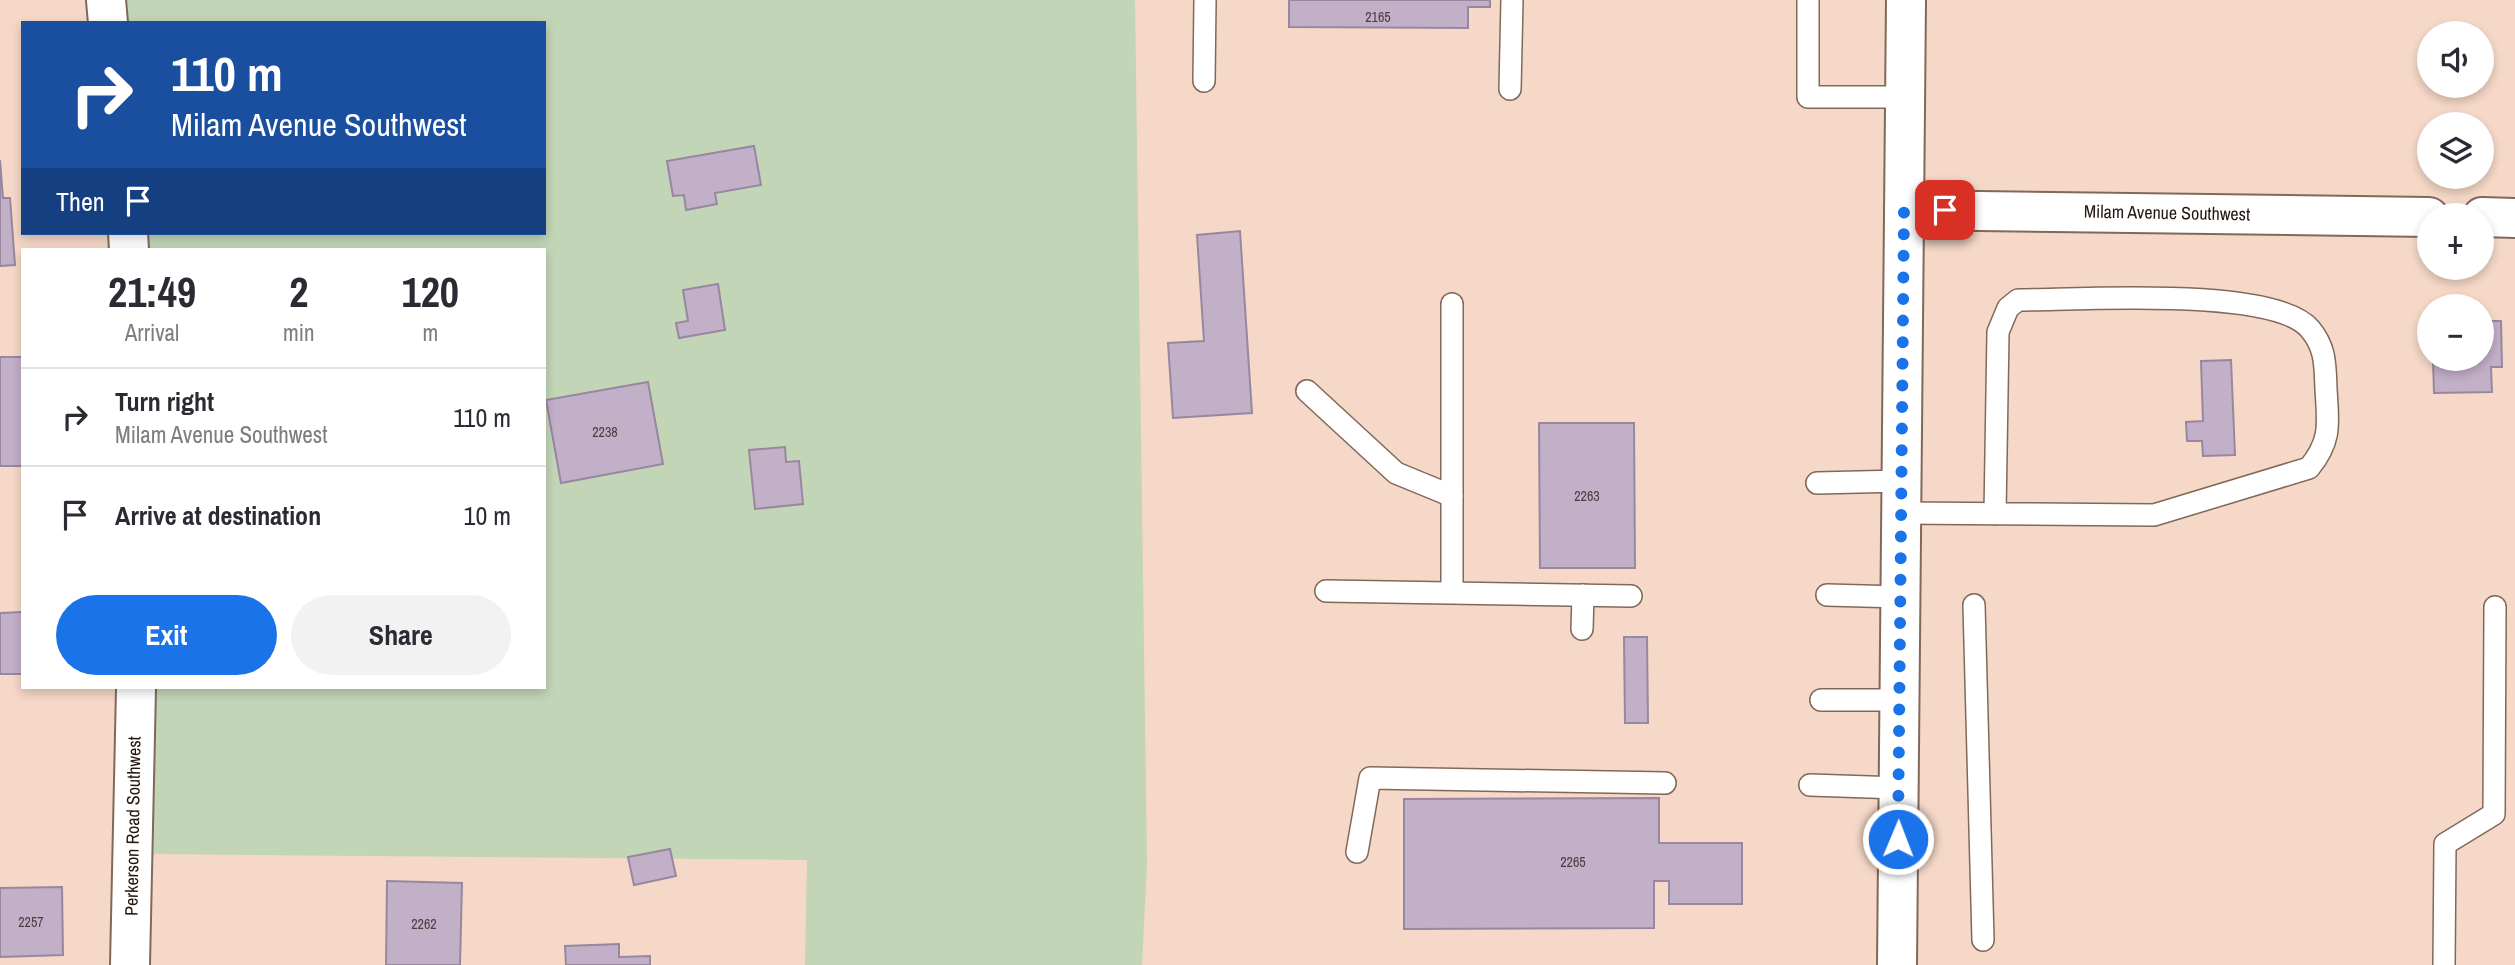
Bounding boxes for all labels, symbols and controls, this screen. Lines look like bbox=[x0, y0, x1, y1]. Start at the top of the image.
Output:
house number: 2165 bbox=[1365, 8, 1391, 26]
map controls bbox=[2417, 21, 2494, 371]
button: sound bbox=[2417, 21, 2494, 98]
text: 110 m bbox=[171, 40, 283, 106]
icon: right bbox=[56, 49, 147, 140]
text: Milam Avenue Southwest bbox=[171, 103, 467, 146]
button: layers bbox=[2417, 112, 2494, 189]
pin bbox=[1915, 180, 1975, 240]
icon: arrive bbox=[119, 182, 157, 220]
text: Then bbox=[56, 184, 105, 219]
icon: arrive bbox=[1926, 191, 1964, 229]
street label: Milam Avenue Southwest bbox=[2084, 199, 2250, 226]
button: + bbox=[2417, 203, 2494, 280]
text: 21:49 bbox=[108, 264, 196, 320]
text: 2 bbox=[289, 264, 308, 320]
text: 120 bbox=[402, 264, 459, 320]
button: − bbox=[2417, 294, 2494, 371]
text: Arrival bbox=[125, 317, 179, 348]
text: min bbox=[283, 317, 315, 348]
text: m bbox=[422, 317, 438, 348]
text: Turn right bbox=[115, 384, 214, 419]
icon: right bbox=[56, 398, 94, 436]
text: 110 m bbox=[453, 400, 511, 435]
text: Milam Avenue Southwest bbox=[115, 419, 328, 450]
house number: 2238 bbox=[592, 423, 618, 441]
house number: 2263 bbox=[1574, 487, 1600, 505]
icon: arrive bbox=[56, 496, 94, 534]
text: Arrive at destination bbox=[115, 498, 321, 533]
text: 10 m bbox=[464, 498, 511, 533]
button: Exit bbox=[56, 595, 277, 675]
button: Share bbox=[291, 595, 511, 675]
street label: Perkerson Road Southwest bbox=[118, 736, 147, 916]
position arrow bbox=[1861, 802, 1935, 876]
house number: 2265 bbox=[1560, 853, 1586, 871]
house number: 2257 bbox=[18, 913, 44, 931]
house number: 2262 bbox=[411, 915, 437, 933]

